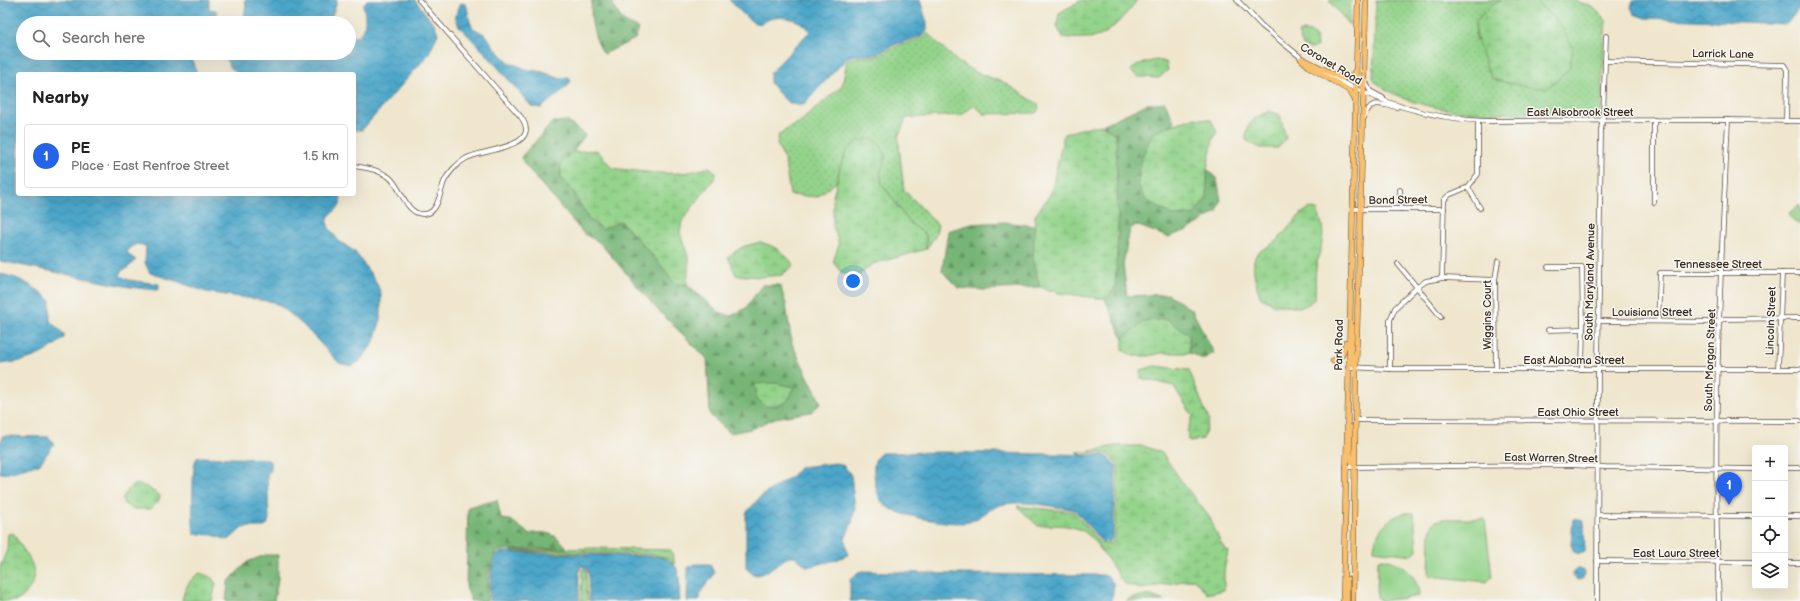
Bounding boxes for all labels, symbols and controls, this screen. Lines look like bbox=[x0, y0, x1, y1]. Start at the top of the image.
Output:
search box bbox=[16, 16, 356, 60]
icon: search bbox=[30, 27, 52, 49]
text: Search here bbox=[62, 29, 145, 48]
street label: Coronet Road bbox=[1298, 40, 1364, 88]
street label: Larrick Lane bbox=[1692, 47, 1755, 61]
text: Nearby bbox=[32, 88, 89, 108]
street label: East Alsobrook Street bbox=[1527, 106, 1634, 119]
text: PE bbox=[71, 139, 90, 158]
text: 1 bbox=[43, 148, 49, 164]
text: 1.5 km bbox=[303, 148, 339, 164]
text: Place · East Renfroe Street bbox=[71, 158, 229, 174]
street label: Bond Street bbox=[1368, 193, 1428, 207]
street label: South Maryland Avenue bbox=[1582, 223, 1598, 341]
street label: Tennessee Street bbox=[1674, 258, 1763, 271]
your location bbox=[843, 271, 863, 291]
street label: Wiggins Court bbox=[1481, 280, 1494, 350]
street label: Lincoln Street bbox=[1763, 286, 1779, 356]
street label: Louisiana Street bbox=[1612, 306, 1693, 319]
street label: South Morgan Street bbox=[1702, 308, 1718, 412]
street label: Park Road bbox=[1332, 319, 1346, 371]
street label: East Alabama Street bbox=[1523, 354, 1625, 367]
street label: East Ohio Street bbox=[1537, 406, 1619, 419]
map controls bbox=[1752, 445, 1788, 589]
button: + bbox=[1752, 445, 1788, 481]
street label: East Warren Street bbox=[1504, 451, 1599, 465]
pin: 1 bbox=[1716, 472, 1742, 505]
button: − bbox=[1752, 481, 1788, 517]
button: locate bbox=[1752, 517, 1788, 553]
street label: East Laura Street bbox=[1633, 547, 1720, 560]
button: layers bbox=[1752, 553, 1788, 589]

